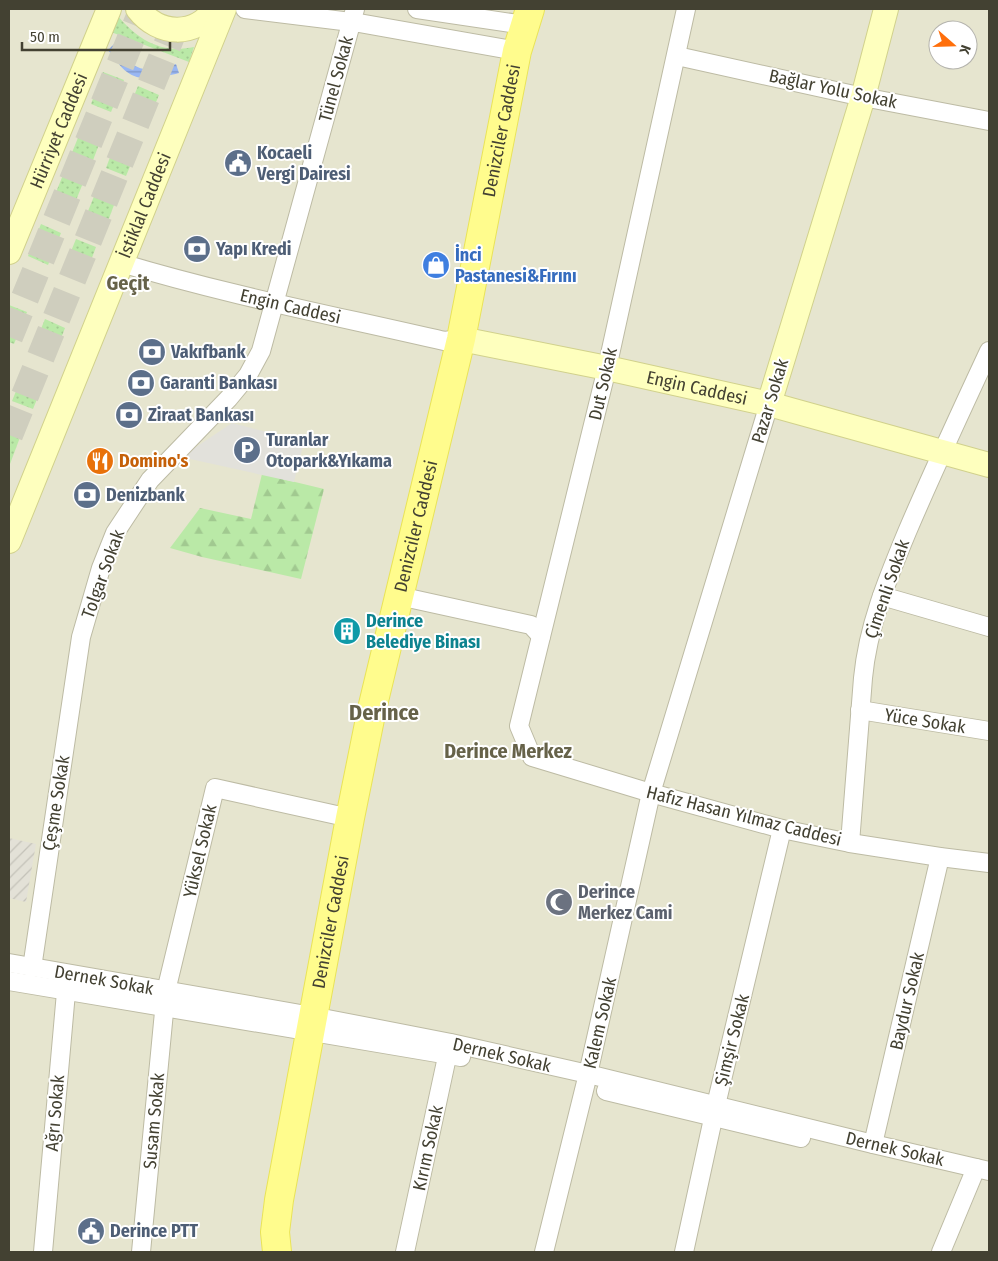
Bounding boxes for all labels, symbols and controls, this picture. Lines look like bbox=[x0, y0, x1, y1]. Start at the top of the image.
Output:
scale bar bbox=[22, 20, 170, 52]
north arrow bbox=[928, 20, 978, 70]
text: 50 m bbox=[30, 28, 60, 46]
street label: Tünel Sokak bbox=[314, 33, 358, 124]
text: K bbox=[955, 43, 974, 57]
street label: Denizciler Caddesi bbox=[478, 62, 525, 199]
street label: Bağlar Yolu Sokak bbox=[767, 65, 900, 113]
street label: Hürriyet Caddesi bbox=[25, 70, 92, 192]
place label: Kocaeli Vergi Dairesi bbox=[256, 142, 351, 185]
public building icon: Kocaeli Vergi Dairesi bbox=[223, 148, 253, 178]
street label: İstiklal Caddesi bbox=[113, 149, 176, 261]
bank icon: Yapı Kredi bbox=[182, 234, 212, 264]
place label: Yapı Kredi bbox=[215, 238, 291, 260]
place label: İnci Pastanesi&Fırını bbox=[455, 244, 577, 287]
shop icon: İnci Pastanesi&Fırını bbox=[421, 250, 451, 280]
district label: Geçit bbox=[107, 271, 150, 295]
street label: Engin Caddesi bbox=[238, 284, 343, 329]
bank icon: Vakıfbank bbox=[137, 337, 167, 367]
place label: Vakıfbank bbox=[170, 341, 246, 363]
street label: Dut Sokak bbox=[584, 345, 622, 422]
street label: Pazar Sokak bbox=[747, 355, 793, 446]
street label: Engin Caddesi bbox=[644, 366, 749, 410]
bank icon: Garanti Bankası bbox=[126, 368, 156, 398]
place label: Garanti Bankası bbox=[160, 372, 278, 394]
bank icon: Ziraat Bankası bbox=[114, 400, 144, 430]
place label: Ziraat Bankası bbox=[148, 404, 254, 426]
place label: Turanlar Otopark&Yıkama bbox=[266, 429, 392, 472]
parking icon: Turanlar Otopark&Yıkama bbox=[232, 435, 262, 465]
restaurant icon: Domino's bbox=[85, 446, 115, 476]
place label: Domino's bbox=[119, 450, 188, 472]
street label: Denizciler Caddesi bbox=[389, 458, 442, 595]
bank icon: Denizbank bbox=[72, 480, 102, 510]
place label: Denizbank bbox=[106, 484, 185, 506]
street label: Tolgar Sokak bbox=[77, 526, 129, 621]
street label: Çimenli Sokak bbox=[860, 536, 914, 641]
place label: Derince Belediye Binası bbox=[366, 610, 480, 653]
building icon: Derince Belediye Binası bbox=[332, 616, 362, 646]
district label: Derince bbox=[349, 699, 419, 726]
street label: Yüce Sokak bbox=[883, 704, 968, 738]
district label: Derince Merkez bbox=[444, 739, 573, 763]
street label: Çeşme Sokak bbox=[38, 753, 74, 852]
street label: Hafız Hasan Yılmaz Caddesi bbox=[644, 781, 844, 851]
street label: Yüksel Sokak bbox=[179, 802, 222, 900]
street label: Denizciler Caddesi bbox=[307, 854, 354, 990]
place label: Derince Merkez Cami bbox=[578, 881, 672, 924]
mosque icon: Derince Merkez Cami bbox=[544, 887, 574, 917]
street label: Baydur Sokak bbox=[885, 949, 929, 1052]
street label: Dernek Sokak bbox=[53, 960, 156, 1000]
street label: Kalem Sokak bbox=[579, 974, 621, 1071]
street label: Şimşir Sokak bbox=[710, 991, 754, 1088]
street label: Dernek Sokak bbox=[451, 1033, 554, 1077]
street label: Susam Sokak bbox=[139, 1071, 169, 1170]
street label: Ağrı Sokak bbox=[41, 1073, 69, 1152]
street label: Kırım Sokak bbox=[408, 1103, 448, 1193]
street label: Dernek Sokak bbox=[844, 1127, 947, 1171]
public building icon: Derince PTT bbox=[76, 1216, 106, 1246]
place label: Derince PTT bbox=[110, 1220, 198, 1242]

